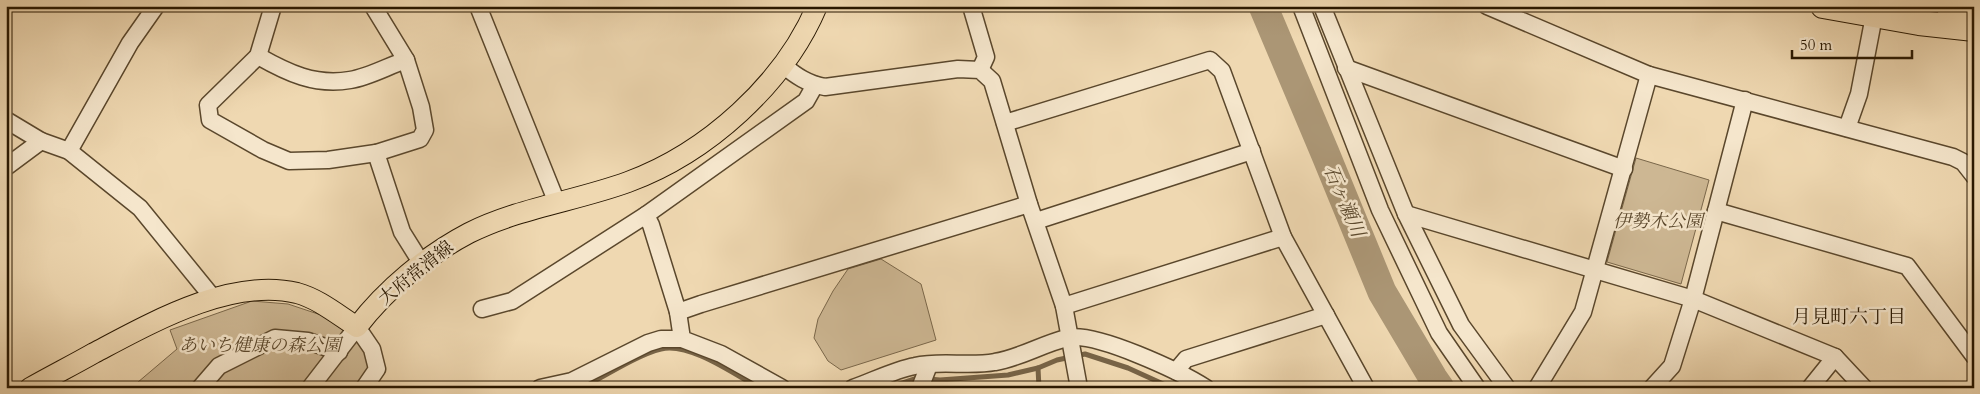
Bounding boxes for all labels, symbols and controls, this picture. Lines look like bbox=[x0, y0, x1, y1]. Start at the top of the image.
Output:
scale bar bbox=[1792, 28, 1912, 60]
text: 50 m bbox=[1800, 35, 1832, 55]
water label: 石ヶ瀬川 bbox=[1317, 161, 1372, 243]
park label: 伊勢木公園 bbox=[1613, 209, 1706, 234]
street label: 大府常滑線 bbox=[373, 235, 459, 311]
district label: 月見町六丁目 bbox=[1792, 304, 1906, 330]
park label: あいち健康の森公園 bbox=[179, 333, 344, 358]

